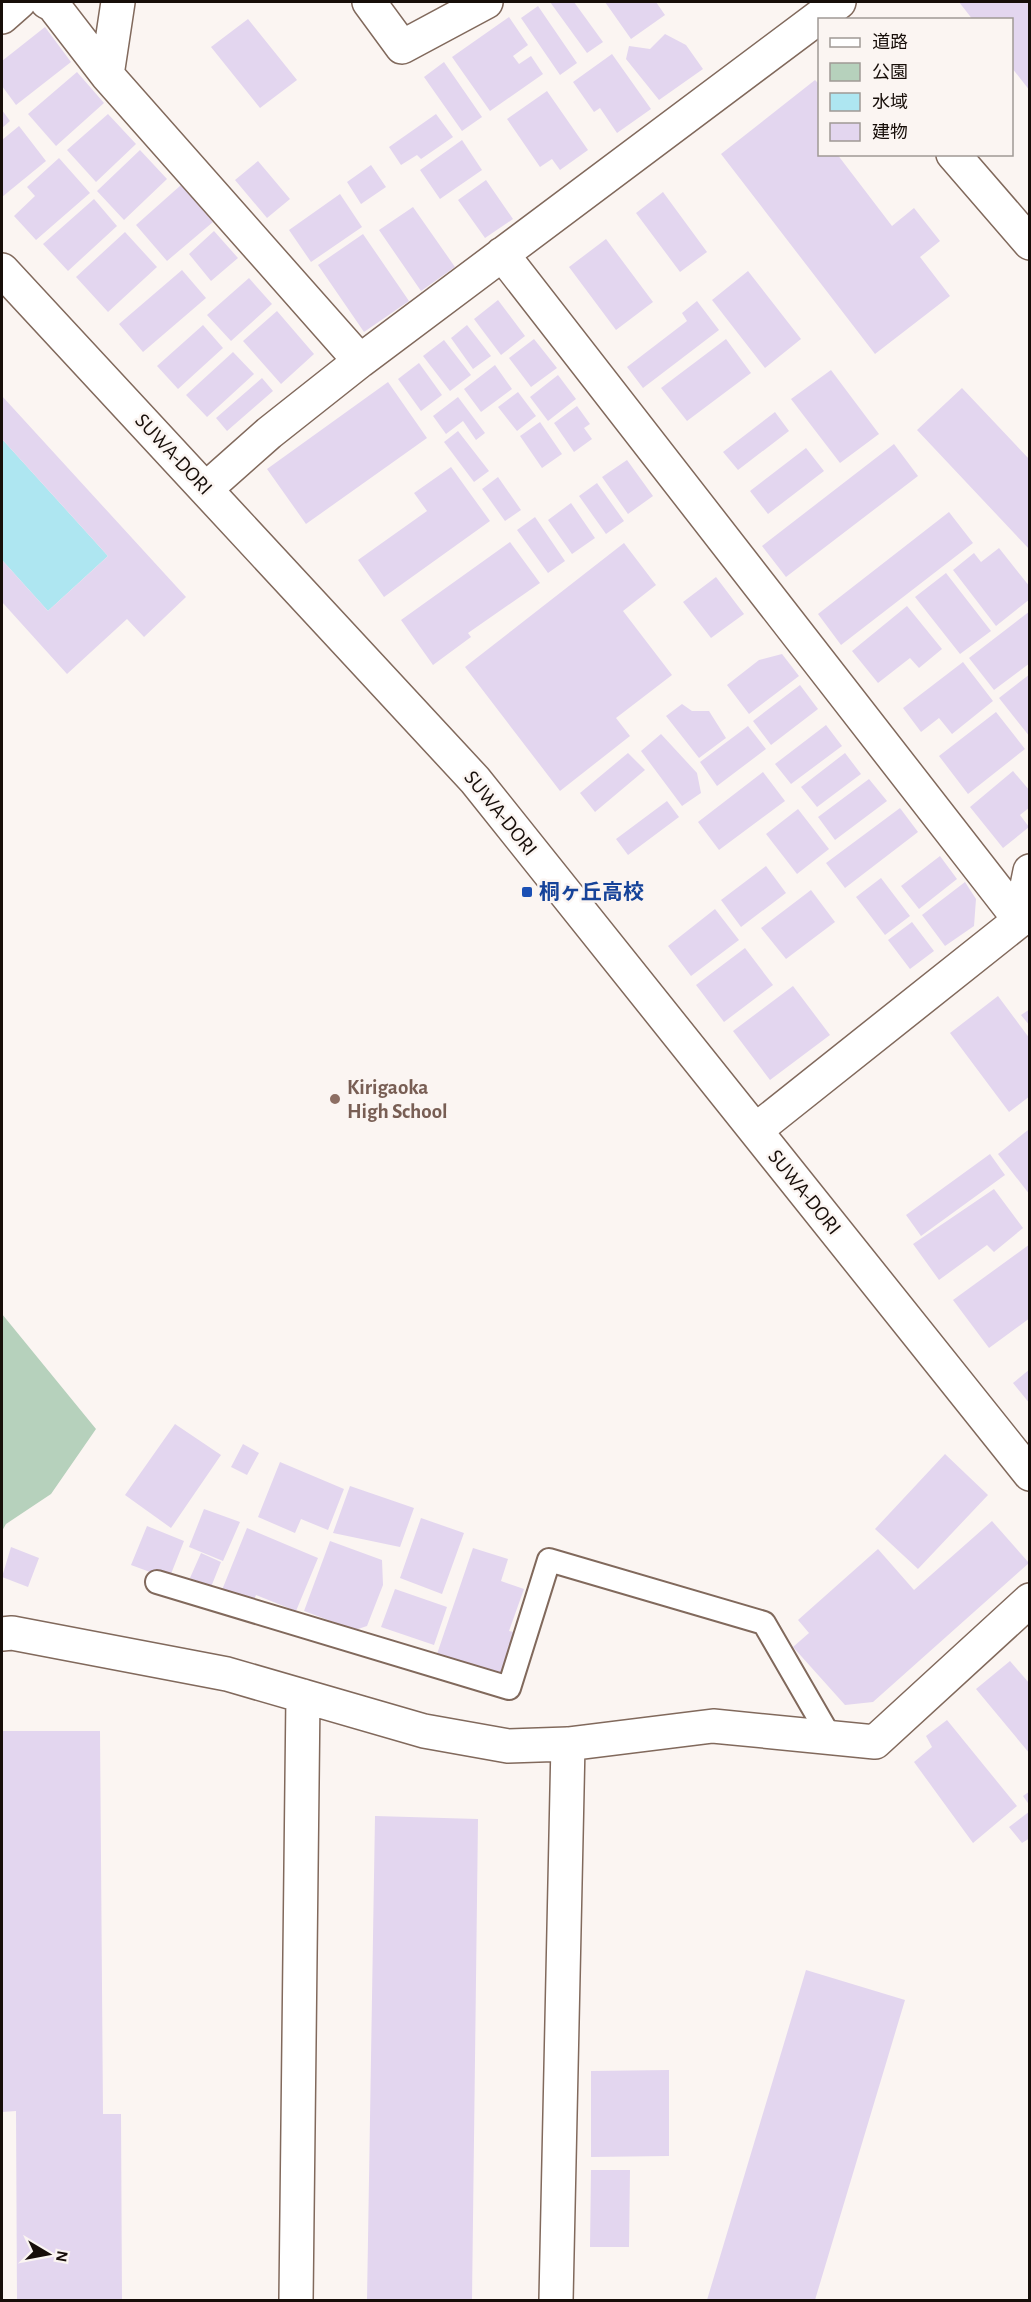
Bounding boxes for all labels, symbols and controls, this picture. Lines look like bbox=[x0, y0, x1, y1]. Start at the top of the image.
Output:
legend bbox=[818, 18, 1013, 156]
text: 道路 bbox=[872, 32, 908, 52]
text: 公園 bbox=[872, 63, 908, 82]
text: 水域 bbox=[872, 93, 908, 112]
text: 建物 bbox=[872, 122, 908, 142]
street label: SUWA-DORI bbox=[131, 410, 216, 499]
street label: SUWA-DORI bbox=[460, 767, 541, 860]
place label: 桐ヶ丘高校 bbox=[539, 881, 644, 903]
marker: 桐ヶ丘高校 bbox=[520, 885, 534, 899]
place label: Kirigaoka High School bbox=[347, 1077, 448, 1122]
marker: Kirigaoka High School bbox=[328, 1092, 342, 1106]
street label: SUWA-DORI bbox=[764, 1146, 845, 1239]
north arrow bbox=[18, 2224, 78, 2284]
text: N bbox=[53, 2250, 71, 2263]

